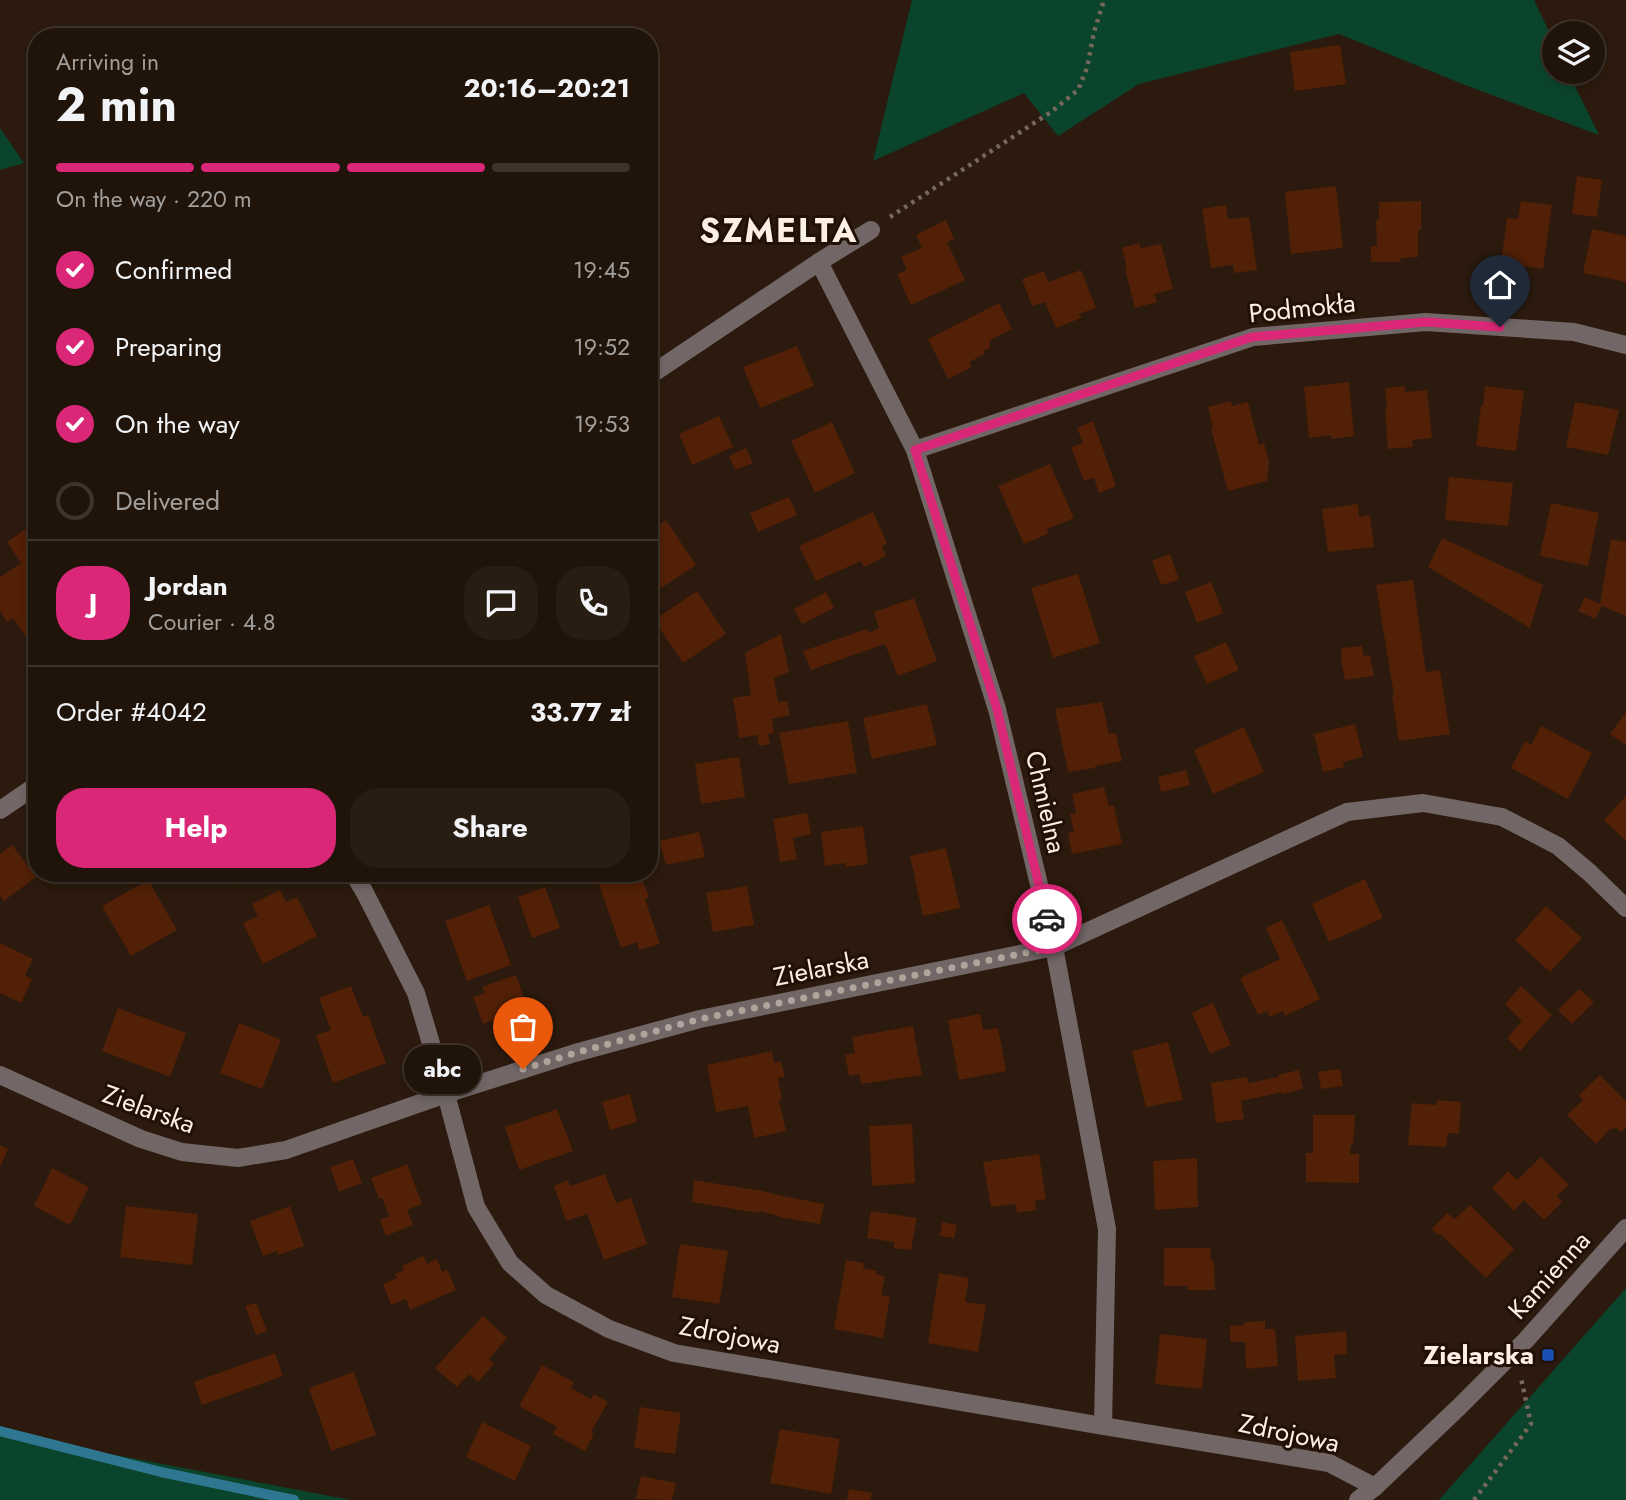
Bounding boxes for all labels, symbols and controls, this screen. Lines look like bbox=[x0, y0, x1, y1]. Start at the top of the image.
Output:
map controls bbox=[1542, 21, 1605, 84]
button: layers bbox=[1542, 21, 1605, 84]
text: Arriving in bbox=[56, 45, 159, 79]
text: 20:16–20:21 bbox=[463, 69, 630, 107]
text: 2 min bbox=[56, 72, 177, 138]
text: On the way · 220 m bbox=[56, 182, 252, 216]
district label: SZMELTA bbox=[700, 207, 858, 254]
icon: check bbox=[56, 251, 94, 289]
text: Confirmed bbox=[115, 251, 232, 289]
text: 19:45 bbox=[573, 253, 630, 287]
pin bbox=[1470, 255, 1530, 327]
icon: home bbox=[1481, 266, 1519, 304]
street label: Podmokła bbox=[1247, 284, 1357, 332]
icon: check bbox=[56, 328, 94, 366]
text: Preparing bbox=[115, 328, 222, 366]
text: 19:52 bbox=[573, 330, 630, 364]
icon: check bbox=[56, 405, 94, 443]
text: On the way bbox=[115, 405, 240, 443]
text: 19:53 bbox=[574, 407, 630, 441]
text: Delivered bbox=[115, 482, 220, 520]
button: chat bbox=[464, 566, 538, 640]
button: phone bbox=[556, 566, 630, 640]
text: Jordan bbox=[148, 567, 228, 605]
text: J bbox=[89, 584, 97, 622]
text: Courier · 4.8 bbox=[148, 605, 276, 639]
text: Order #4042 bbox=[56, 693, 207, 731]
text: 33.77 zł bbox=[530, 693, 630, 731]
street label: Chmielna bbox=[1016, 747, 1076, 857]
button: Help bbox=[56, 788, 336, 868]
button: Share bbox=[350, 788, 630, 868]
courier bbox=[1012, 884, 1082, 954]
icon: car bbox=[1028, 900, 1066, 938]
street label: Zielarska bbox=[770, 940, 872, 996]
pin bbox=[493, 997, 553, 1069]
icon: bag bbox=[504, 1008, 542, 1046]
callout: abc bbox=[404, 1044, 481, 1094]
text: abc bbox=[424, 1052, 461, 1086]
street label: Zielarska bbox=[97, 1075, 201, 1143]
street label: Kamienna bbox=[1499, 1222, 1599, 1328]
street label: Zdrojowa bbox=[676, 1307, 784, 1363]
place label: Zielarska bbox=[1423, 1336, 1534, 1374]
marker: Zielarska bbox=[1540, 1347, 1556, 1363]
street label: Zdrojowa bbox=[1235, 1404, 1343, 1462]

